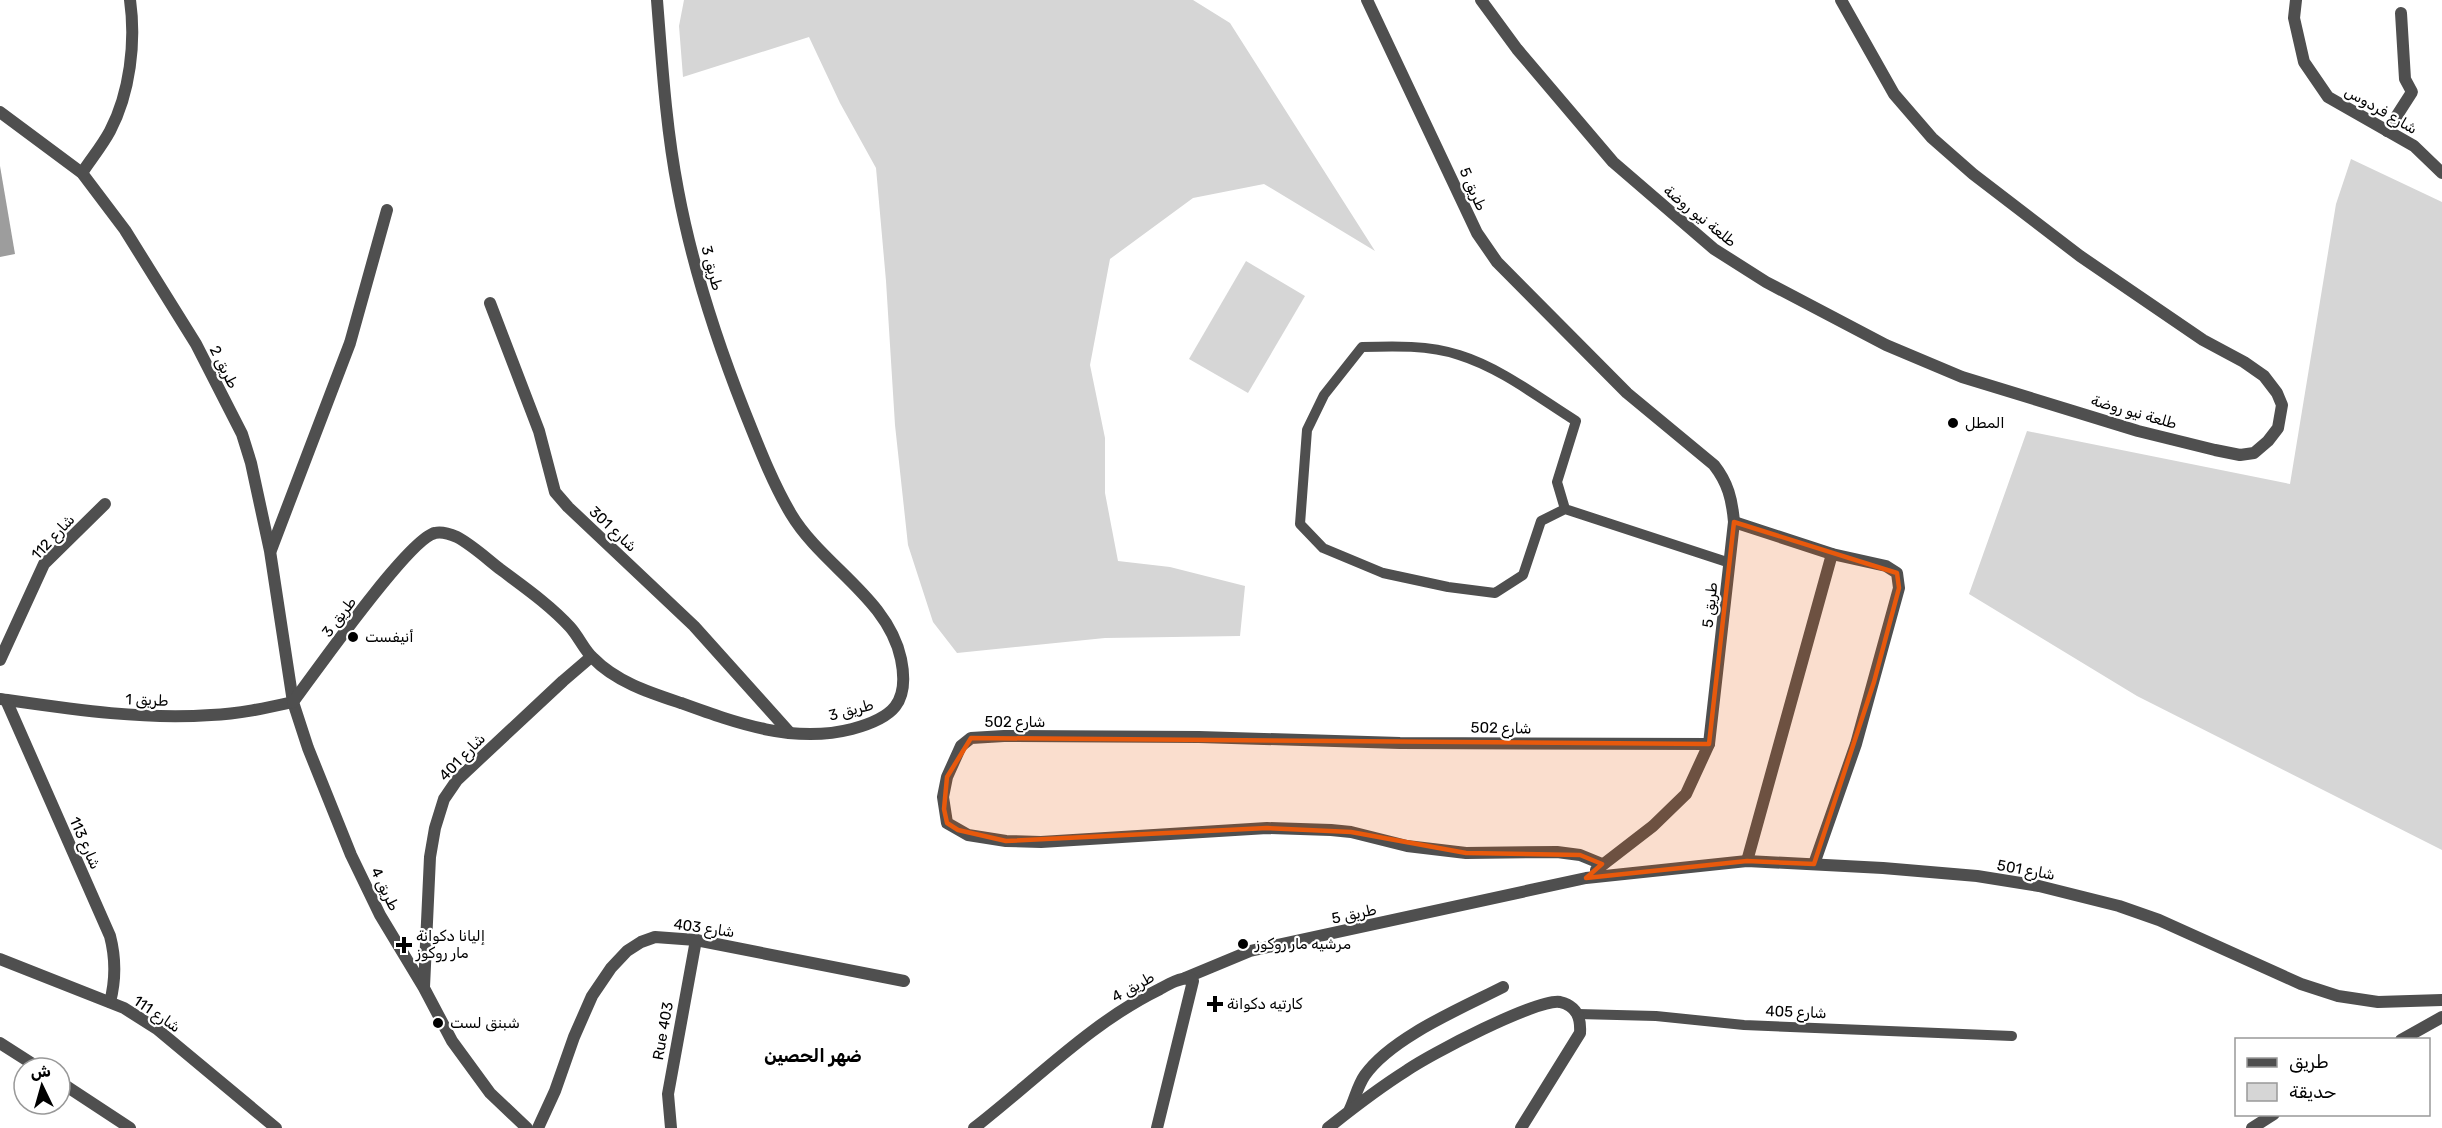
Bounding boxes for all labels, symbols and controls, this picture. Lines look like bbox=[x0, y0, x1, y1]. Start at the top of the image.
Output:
street label: شارع فردوس bbox=[2341, 82, 2420, 140]
street label: طريق 5 bbox=[1456, 165, 1490, 213]
street label: طلعة نيو روضة bbox=[1659, 181, 1740, 252]
street label: طريق 3 bbox=[697, 244, 727, 292]
street label: طريق 2 bbox=[206, 343, 242, 391]
street label: طلعة نيو روضة bbox=[2089, 391, 2179, 434]
place label: المطل bbox=[1965, 414, 2005, 432]
marker: المطل bbox=[1946, 416, 1960, 430]
street label: شارع 301 bbox=[584, 502, 641, 557]
street label: شارع 112 bbox=[28, 511, 80, 565]
street label: طريق 5 bbox=[1699, 581, 1721, 629]
street label: طريق 3 bbox=[318, 593, 360, 641]
place label: أنيفست bbox=[365, 628, 414, 646]
marker: أنيفست bbox=[346, 630, 360, 644]
street label: طريق 1 bbox=[125, 690, 169, 710]
street label: طريق 3 bbox=[827, 695, 875, 725]
street label: شارع 502 bbox=[985, 713, 1045, 733]
street label: شارع 502 bbox=[1470, 718, 1532, 740]
street label: شارع 401 bbox=[435, 730, 490, 786]
street label: شارع 113 bbox=[64, 814, 104, 873]
street label: شارع 501 bbox=[1995, 856, 2056, 886]
street label: طريق 4 bbox=[367, 864, 403, 914]
street label: طريق 5 bbox=[1330, 900, 1378, 928]
street label: شارع 403 bbox=[672, 915, 736, 943]
place label: إليانا دكوانة مار روكوز bbox=[415, 927, 485, 963]
place label: مرشيه مار روكوز bbox=[1254, 935, 1351, 954]
marker: مرشيه مار روكوز bbox=[1236, 937, 1250, 951]
marker: إليانا دكوانة مار روكوز bbox=[397, 938, 411, 952]
street label: طريق 4 bbox=[1109, 968, 1157, 1006]
street label: شارع 111 bbox=[129, 992, 184, 1038]
place label: كارتيه دكوانة bbox=[1227, 995, 1303, 1013]
marker: كارتيه دكوانة bbox=[1208, 997, 1222, 1011]
street label: Rue 403 bbox=[649, 1000, 677, 1062]
street label: شارع 405 bbox=[1765, 1002, 1827, 1024]
place label: شبنق لست bbox=[450, 1014, 520, 1032]
marker: شبنق لست bbox=[431, 1016, 445, 1030]
legend bbox=[2235, 1038, 2430, 1116]
district label: ضهر الحصين bbox=[764, 1045, 862, 1067]
text: طريق bbox=[2289, 1051, 2329, 1073]
north arrow bbox=[12, 1056, 72, 1116]
text: ش bbox=[30, 1061, 52, 1082]
text: حديقة bbox=[2289, 1081, 2336, 1103]

